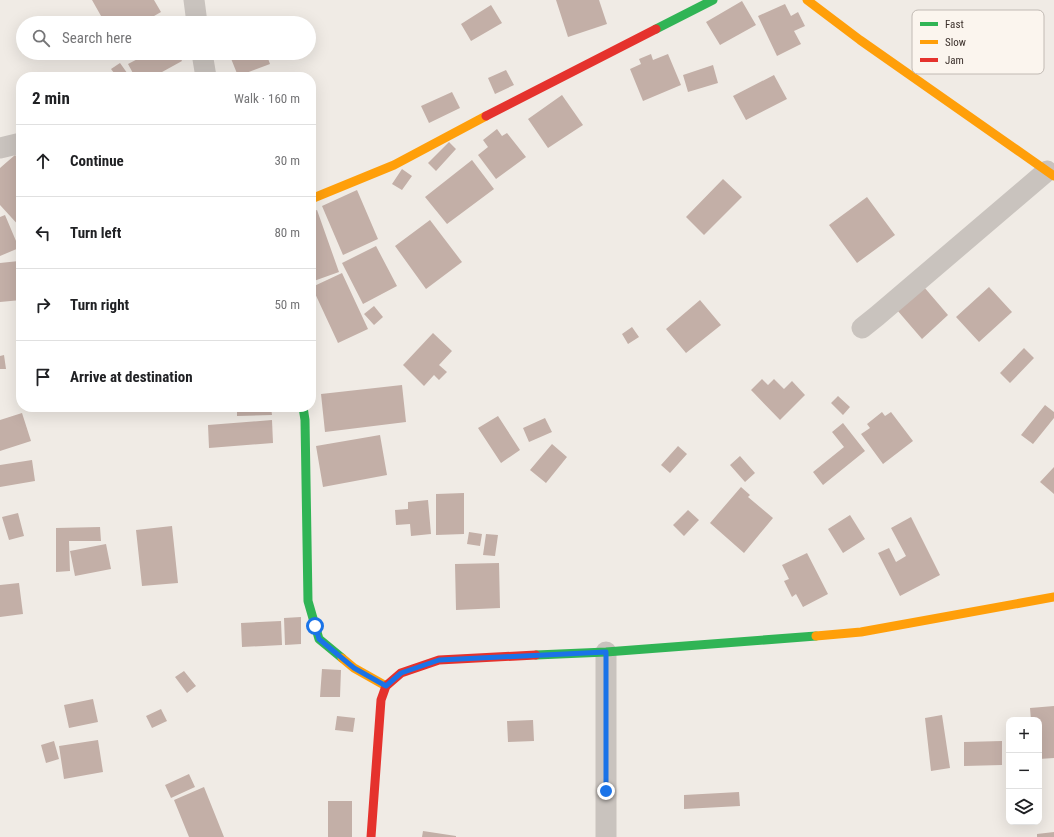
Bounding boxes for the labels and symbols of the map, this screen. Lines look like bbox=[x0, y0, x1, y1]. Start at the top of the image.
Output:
legend bbox=[912, 10, 1044, 74]
text: Fast bbox=[945, 18, 964, 31]
text: Slow bbox=[945, 36, 966, 49]
text: Jam bbox=[945, 54, 964, 67]
route start bbox=[306, 617, 324, 635]
route end bbox=[597, 782, 615, 800]

